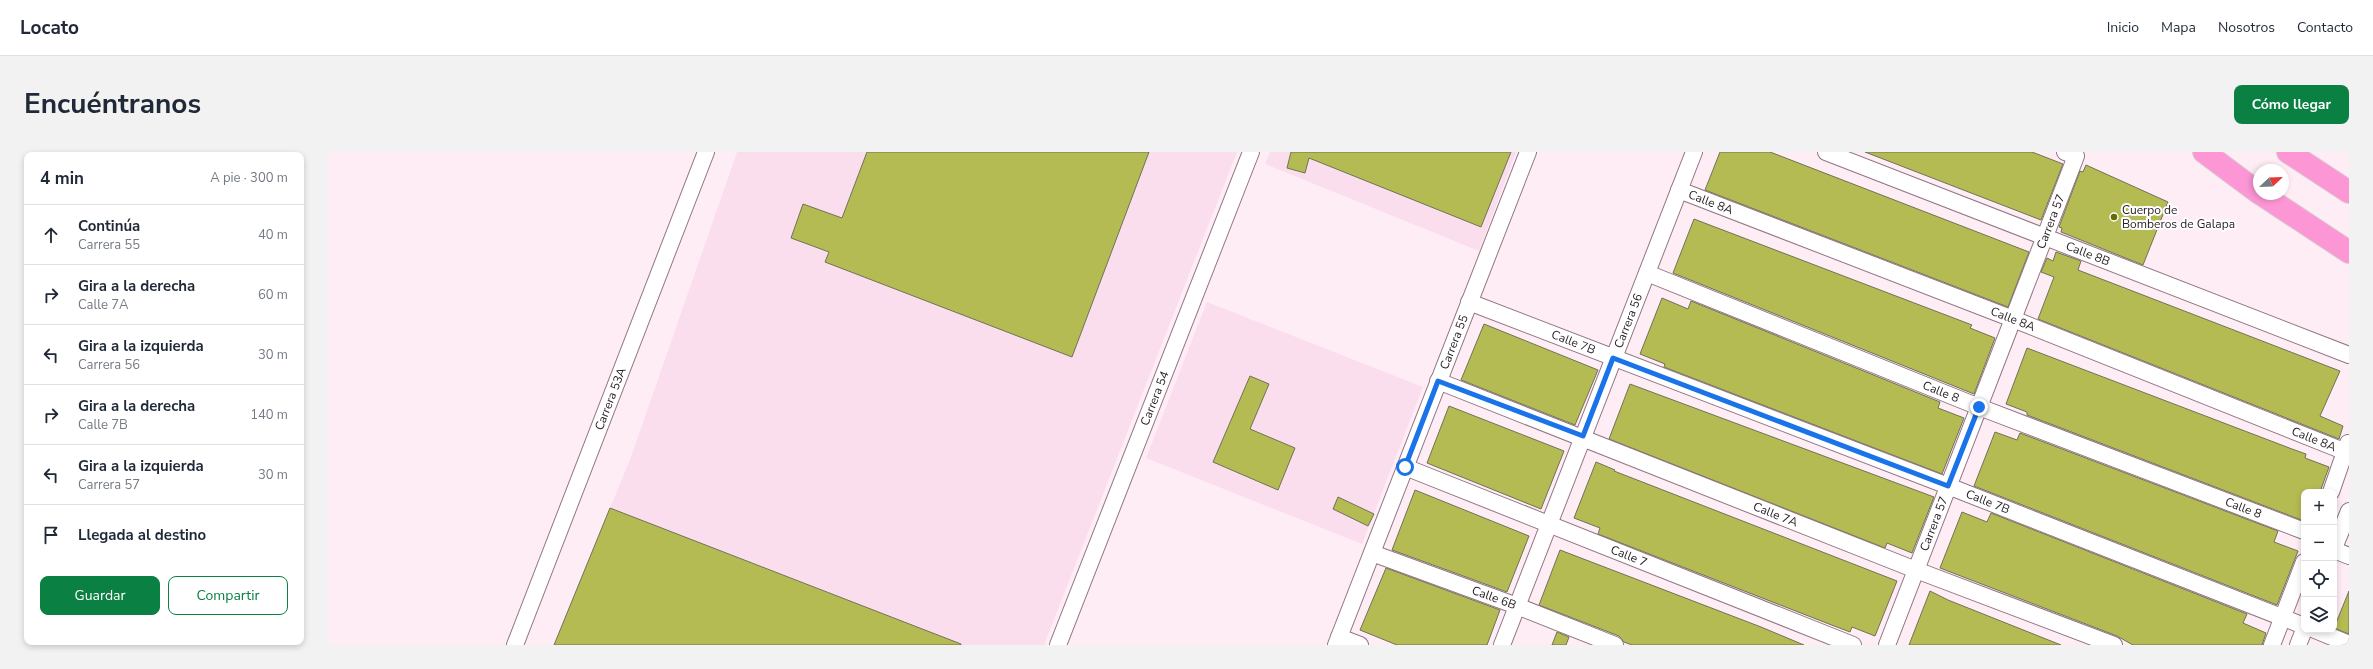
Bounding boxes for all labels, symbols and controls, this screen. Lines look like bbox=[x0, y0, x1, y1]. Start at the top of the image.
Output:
text: Locato bbox=[20, 15, 79, 41]
text: Inicio bbox=[2107, 18, 2139, 37]
text: Mapa bbox=[2161, 18, 2196, 37]
text: Nosotros bbox=[2218, 18, 2275, 37]
text: Contacto bbox=[2297, 18, 2353, 37]
text: Encuéntranos bbox=[24, 85, 201, 123]
button: Cómo llegar bbox=[2234, 85, 2349, 124]
north arrow bbox=[2253, 164, 2289, 200]
text: 4 min bbox=[40, 167, 84, 190]
text: A pie · 300 m bbox=[210, 169, 288, 187]
street label: Calle 8A bbox=[1686, 186, 1736, 218]
street label: Carrera 57 bbox=[2033, 192, 2068, 251]
place label: Cuerpo de Bomberos de Galapa bbox=[2122, 202, 2235, 232]
marker: Cuerpo de Bomberos de Galapa bbox=[2109, 212, 2119, 222]
text: Continúa bbox=[78, 216, 140, 236]
icon: ahead bbox=[40, 224, 62, 246]
text: 40 m bbox=[258, 226, 288, 244]
text: Carrera 55 bbox=[78, 236, 140, 254]
street label: Calle 8B bbox=[2064, 238, 2112, 269]
text: Gira a la derecha bbox=[78, 276, 195, 296]
icon: right bbox=[40, 284, 62, 306]
text: 60 m bbox=[258, 286, 288, 304]
street label: Carrera 56 bbox=[1610, 291, 1646, 350]
text: Calle 7A bbox=[78, 296, 129, 314]
street label: Calle 8A bbox=[1988, 303, 2038, 335]
street label: Carrera 55 bbox=[1436, 313, 1472, 372]
street label: Calle 7B bbox=[1549, 326, 1598, 358]
text: Gira a la izquierda bbox=[78, 336, 204, 356]
icon: left bbox=[40, 344, 62, 366]
text: 30 m bbox=[258, 346, 288, 364]
text: Carrera 56 bbox=[78, 356, 140, 374]
street label: Carrera 53A bbox=[591, 365, 630, 433]
street label: Carrera 54 bbox=[1137, 369, 1172, 428]
street label: Calle 8 bbox=[1920, 377, 1962, 406]
text: Gira a la derecha bbox=[78, 396, 195, 416]
route end bbox=[1970, 398, 1988, 416]
icon: right bbox=[40, 404, 62, 426]
text: 140 m bbox=[250, 406, 288, 424]
text: Calle 7B bbox=[78, 416, 128, 434]
street label: Calle 8A bbox=[2289, 423, 2339, 455]
text: Gira a la izquierda bbox=[78, 456, 204, 476]
route start bbox=[1396, 458, 1414, 476]
icon: left bbox=[40, 464, 62, 486]
text: 30 m bbox=[258, 466, 288, 484]
text: Carrera 57 bbox=[78, 476, 140, 494]
street label: Calle 7B bbox=[1964, 486, 2012, 518]
map controls bbox=[2301, 489, 2337, 633]
button: + bbox=[2301, 489, 2337, 525]
street label: Carrera 57 bbox=[1916, 494, 1952, 553]
street label: Calle 8 bbox=[2223, 494, 2264, 522]
street label: Calle 7A bbox=[1751, 498, 1800, 531]
icon: arrive bbox=[40, 524, 62, 546]
text: Llegada al destino bbox=[78, 525, 206, 545]
button: − bbox=[2301, 525, 2337, 561]
street label: Calle 7 bbox=[1608, 542, 1650, 570]
button: locate bbox=[2301, 561, 2337, 597]
button: Guardar bbox=[40, 576, 160, 615]
button: Compartir bbox=[168, 576, 288, 615]
street label: Calle 6B bbox=[1470, 582, 1519, 613]
button: layers bbox=[2301, 597, 2337, 633]

